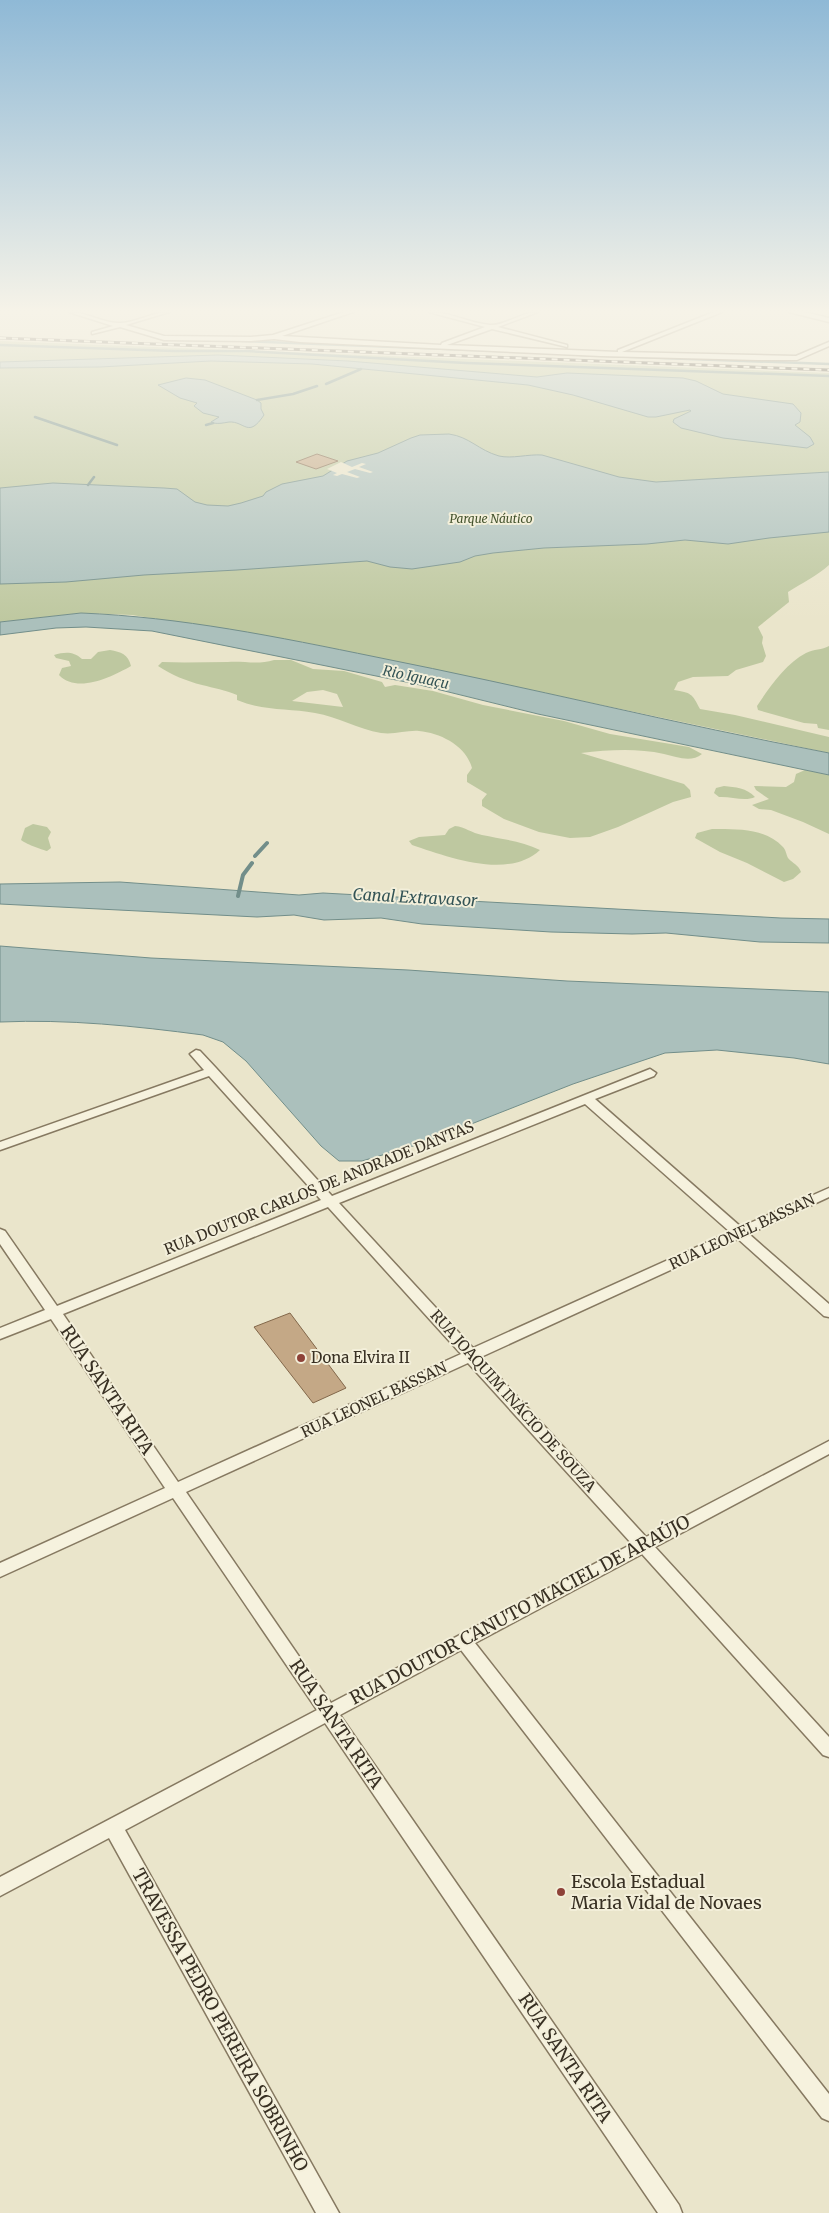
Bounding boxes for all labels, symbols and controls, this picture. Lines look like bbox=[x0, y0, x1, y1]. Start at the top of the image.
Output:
park label: Parque Náutico bbox=[449, 511, 533, 526]
water label: Rio Iguaçu bbox=[381, 661, 451, 693]
water label: Canal Extravasor bbox=[352, 884, 478, 910]
street label: RUA DOUTOR CARLOS DE ANDRADE DANTAS bbox=[161, 1116, 477, 1259]
street label: RUA LEONEL BASSAN bbox=[666, 1189, 818, 1274]
street label: RUA JOAQUIM INÁCIO DE SOUZA bbox=[426, 1305, 601, 1496]
street label: RUA SANTA RITA bbox=[56, 1321, 159, 1459]
place label: Dona Elvira II bbox=[311, 1348, 410, 1367]
marker: Dona Elvira II bbox=[295, 1352, 307, 1364]
street label: RUA LEONEL BASSAN bbox=[298, 1357, 450, 1442]
street label: RUA DOUTOR CANUTO MACIEL DE ARAÚJO bbox=[346, 1510, 694, 1709]
street label: RUA SANTA RITA bbox=[285, 1655, 388, 1793]
street label: TRAVESSA PEDRO PEREIRA SOBRINHO bbox=[127, 1864, 314, 2175]
place label: Escola Estadual Maria Vidal de Novaes bbox=[571, 1870, 762, 1914]
marker: Escola Estadual Maria Vidal de Novaes bbox=[555, 1886, 567, 1898]
street label: RUA SANTA RITA bbox=[514, 1989, 617, 2127]

